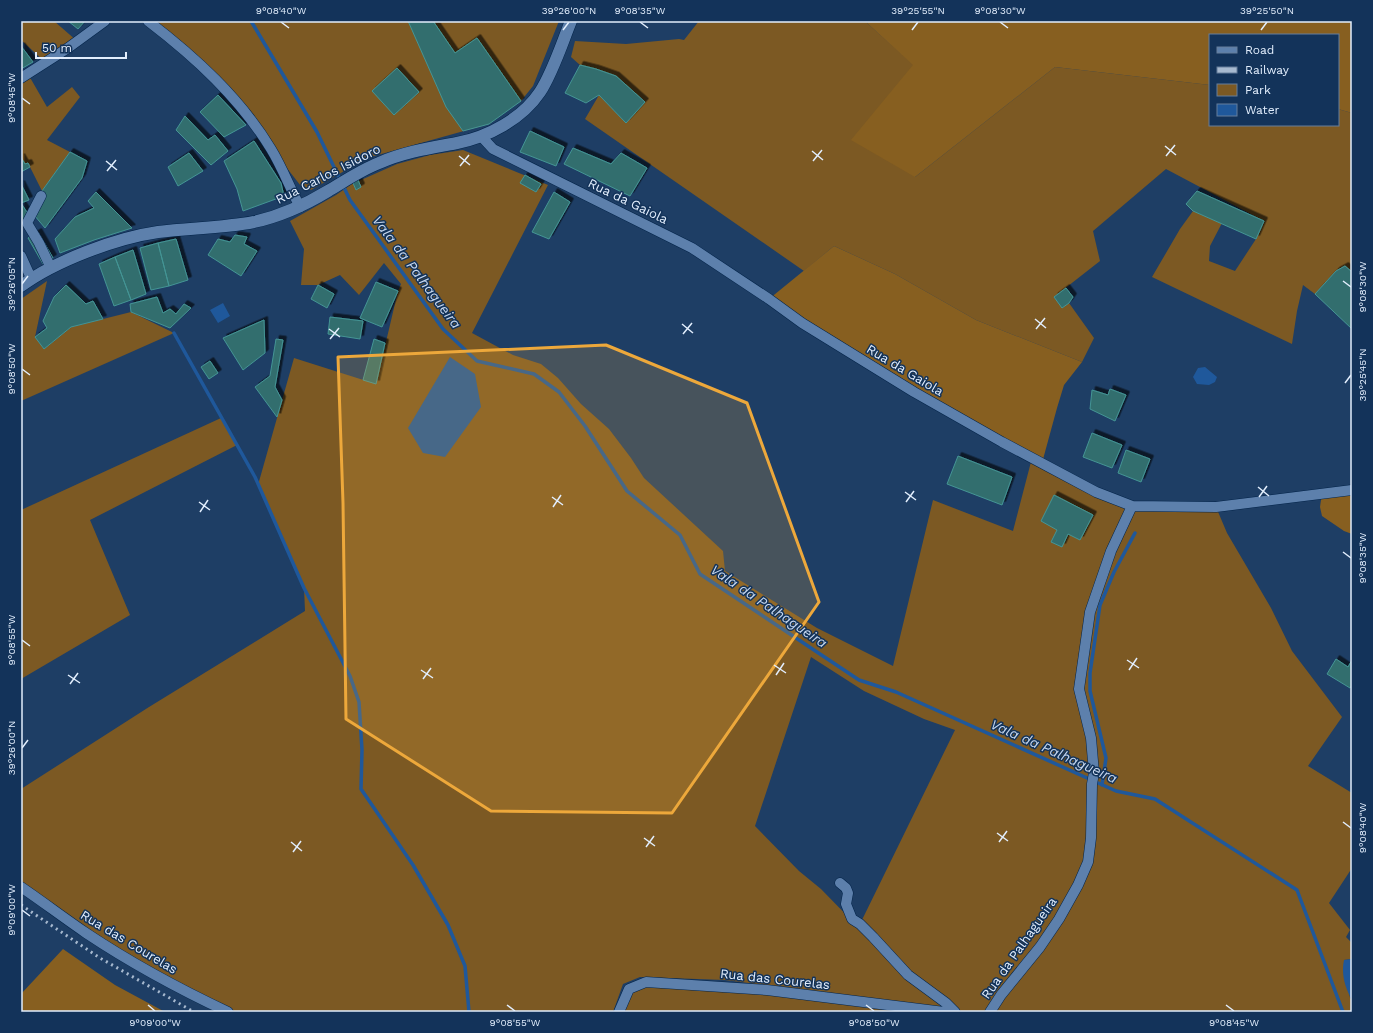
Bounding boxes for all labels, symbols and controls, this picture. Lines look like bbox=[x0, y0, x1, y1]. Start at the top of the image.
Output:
text: 9°08'40"W bbox=[256, 5, 307, 16]
text: 39°26'00"N bbox=[542, 5, 596, 16]
text: 9°08'35"W bbox=[615, 5, 666, 16]
text: 39°25'55"N bbox=[891, 5, 945, 16]
text: 9°08'30"W bbox=[974, 5, 1026, 16]
text: 39°25'50"N bbox=[1240, 5, 1294, 16]
scale bar bbox=[36, 34, 126, 60]
legend bbox=[1209, 34, 1339, 126]
text: 50 m bbox=[42, 41, 72, 55]
text: Road bbox=[1245, 43, 1274, 57]
text: Railway bbox=[1245, 63, 1290, 77]
text: 9°08'45"W bbox=[6, 73, 17, 123]
text: Park bbox=[1245, 83, 1271, 97]
text: Water bbox=[1245, 103, 1280, 117]
street label: Rua Carlos Isidoro bbox=[273, 141, 383, 207]
street label: Rua da Gaiola bbox=[586, 175, 671, 227]
water label: Vala da Palhagueira bbox=[369, 213, 465, 332]
text: 39°26'05"N bbox=[6, 257, 17, 311]
text: 9°08'30"W bbox=[1357, 261, 1368, 313]
street label: Rua da Gaiola bbox=[864, 341, 947, 399]
text: 9°08'50"W bbox=[6, 343, 17, 395]
text: 39°25'45"N bbox=[1357, 349, 1368, 401]
text: 9°08'35"W bbox=[1357, 532, 1368, 583]
water label: Vala da Palhagueira bbox=[708, 561, 831, 651]
text: 9°08'55"W bbox=[6, 614, 17, 665]
water label: Vala da Palhagueira bbox=[988, 716, 1120, 786]
text: 39°26'00"N bbox=[6, 721, 17, 775]
text: 9°08'40"W bbox=[1357, 802, 1368, 853]
text: 9°09'00"W bbox=[6, 884, 17, 936]
street label: Rua da Palhagueira bbox=[978, 894, 1060, 1002]
street label: Rua das Courelas bbox=[78, 907, 180, 977]
street label: Rua das Courelas bbox=[719, 966, 831, 992]
text: 9°09'00"W bbox=[129, 1017, 181, 1028]
text: 9°08'55"W bbox=[490, 1017, 541, 1028]
text: 9°08'50"W bbox=[848, 1017, 900, 1028]
text: 9°08'45"W bbox=[1209, 1017, 1259, 1028]

